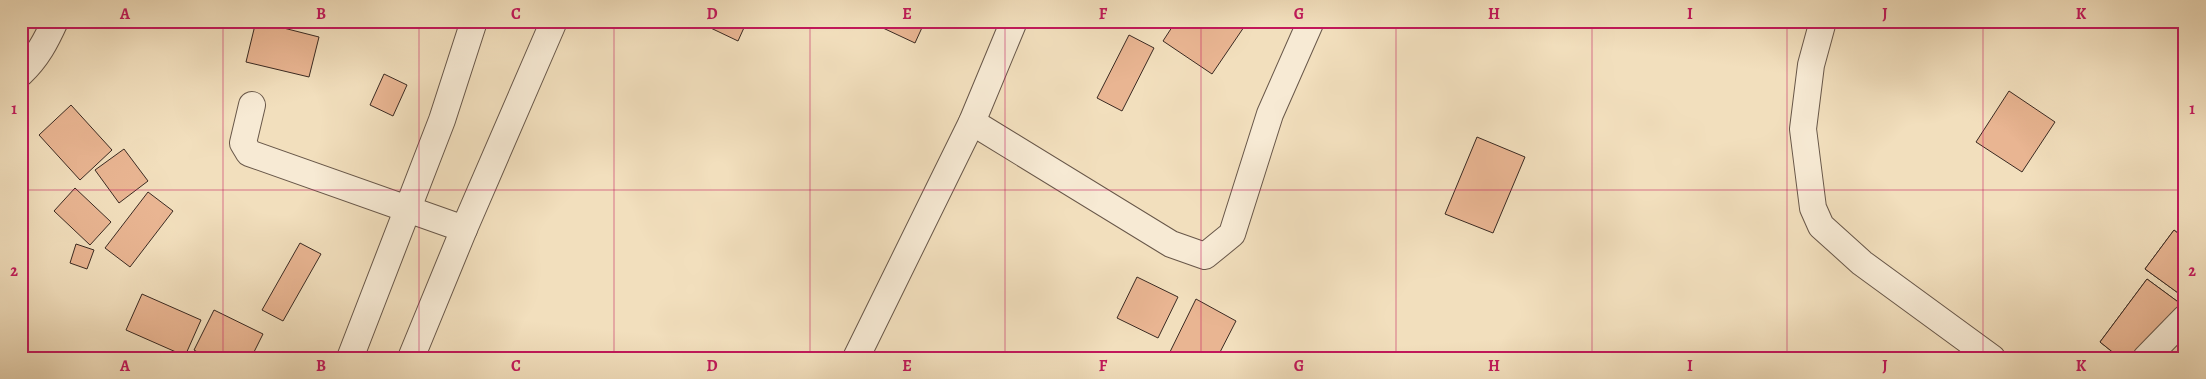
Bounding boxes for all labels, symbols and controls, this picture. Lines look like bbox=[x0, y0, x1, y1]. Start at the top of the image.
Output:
text: A bbox=[119, 3, 131, 25]
text: B bbox=[316, 3, 326, 25]
text: C bbox=[511, 3, 521, 25]
text: D bbox=[706, 3, 718, 25]
text: E bbox=[902, 3, 912, 25]
text: F bbox=[1099, 3, 1108, 25]
text: G bbox=[1294, 3, 1304, 25]
text: H bbox=[1488, 3, 1500, 25]
text: I bbox=[1687, 3, 1693, 25]
text: J bbox=[1882, 3, 1888, 25]
text: K bbox=[2076, 3, 2087, 25]
text: 1 bbox=[11, 98, 17, 120]
text: 1 bbox=[2189, 98, 2195, 120]
text: 2 bbox=[10, 260, 18, 282]
text: 2 bbox=[2188, 260, 2196, 282]
text: A bbox=[119, 355, 131, 377]
text: B bbox=[316, 355, 326, 377]
text: C bbox=[511, 355, 521, 377]
text: D bbox=[706, 355, 718, 377]
text: E bbox=[902, 355, 912, 377]
text: F bbox=[1099, 355, 1108, 377]
text: G bbox=[1294, 355, 1304, 377]
text: H bbox=[1488, 355, 1500, 377]
text: I bbox=[1687, 355, 1693, 377]
text: J bbox=[1882, 355, 1888, 377]
text: K bbox=[2076, 355, 2087, 377]

